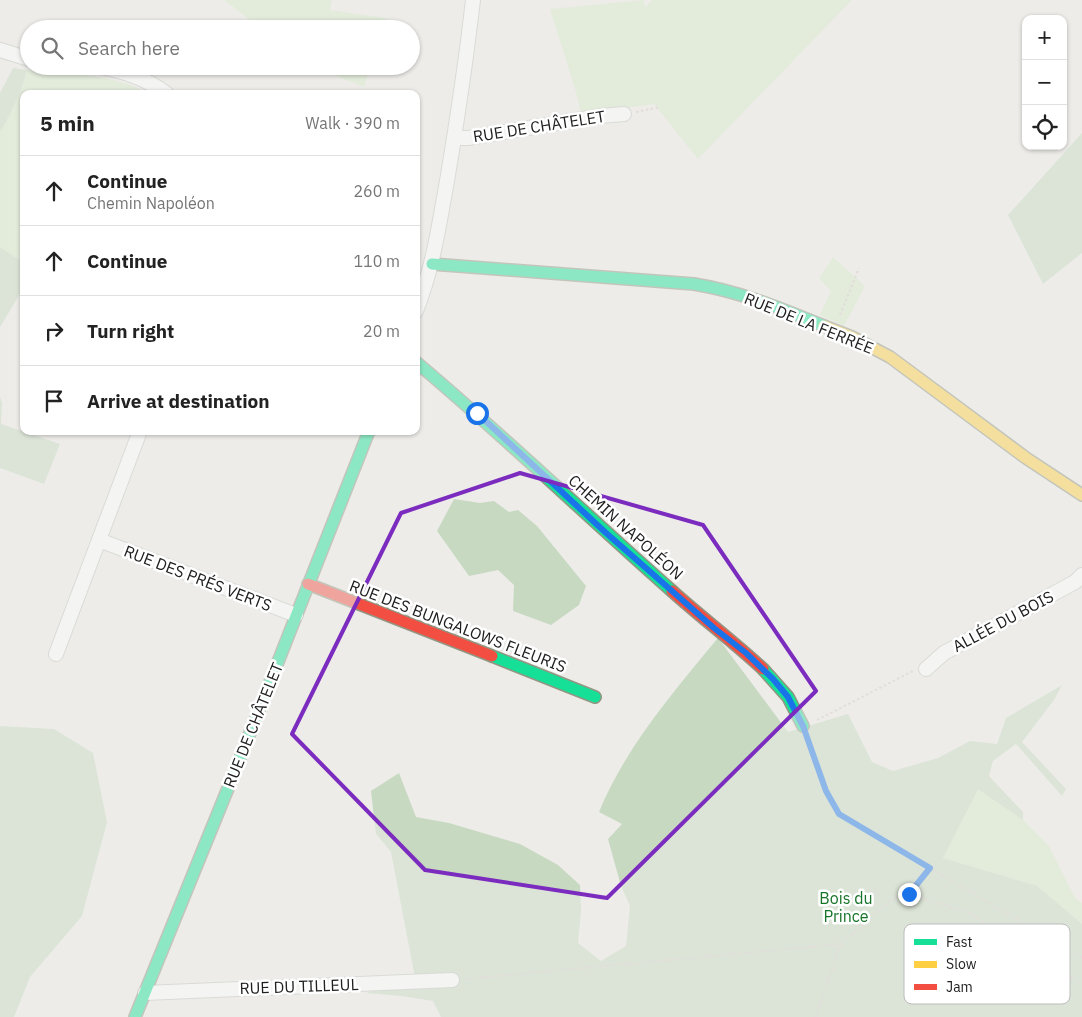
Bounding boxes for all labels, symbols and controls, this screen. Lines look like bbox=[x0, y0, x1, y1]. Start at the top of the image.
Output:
map controls bbox=[1022, 15, 1067, 150]
button: + bbox=[1022, 15, 1067, 60]
search box bbox=[20, 20, 420, 75]
icon: search bbox=[38, 34, 66, 62]
text: Search here bbox=[78, 36, 180, 60]
button: − bbox=[1022, 60, 1067, 105]
button: locate bbox=[1022, 105, 1067, 150]
street label: RUE DE CHÂTELET bbox=[472, 106, 606, 146]
text: 5 min bbox=[40, 109, 95, 137]
text: Walk · 390 m bbox=[305, 113, 400, 133]
text: Continue bbox=[87, 169, 167, 193]
icon: ahead bbox=[40, 177, 68, 205]
text: 260 m bbox=[353, 181, 400, 201]
text: Chemin Napoléon bbox=[87, 193, 215, 213]
icon: ahead bbox=[40, 247, 68, 275]
text: Continue bbox=[87, 249, 167, 273]
text: 110 m bbox=[353, 251, 400, 271]
street label: RUE DE LA FERRÉE bbox=[741, 287, 877, 358]
icon: right bbox=[40, 317, 68, 345]
text: Turn right bbox=[87, 319, 174, 343]
text: 20 m bbox=[363, 321, 400, 341]
icon: arrive bbox=[40, 387, 68, 415]
text: Arrive at destination bbox=[87, 389, 270, 413]
route start bbox=[466, 402, 489, 425]
street label: CHEMIN NAPOLÉON bbox=[564, 469, 688, 584]
street label: RUE DES PRÉS VERTS bbox=[121, 540, 275, 615]
street label: RUE DES BUNGALOWS FLEURIS bbox=[347, 575, 569, 677]
street label: ALLÉE DU BOIS bbox=[949, 585, 1057, 656]
street label: RUE DE CHÂTELET bbox=[219, 659, 287, 791]
route end bbox=[898, 883, 921, 906]
park label: Bois du Prince bbox=[819, 888, 873, 926]
legend bbox=[904, 924, 1070, 1004]
text: Fast bbox=[946, 933, 972, 951]
text: Slow bbox=[946, 955, 977, 973]
street label: RUE DU TILLEUL bbox=[239, 974, 359, 998]
text: Jam bbox=[946, 978, 973, 996]

